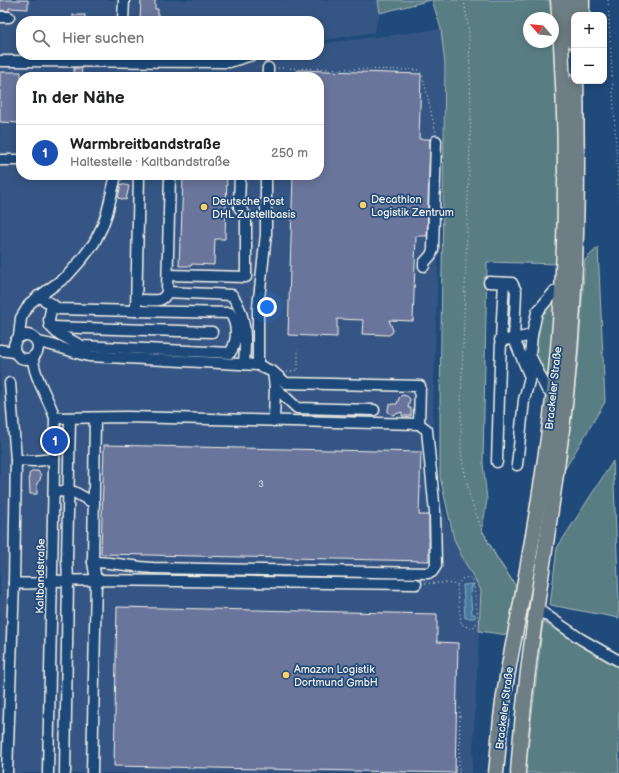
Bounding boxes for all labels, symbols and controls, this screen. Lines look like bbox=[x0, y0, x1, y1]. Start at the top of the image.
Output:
north arrow bbox=[523, 12, 559, 48]
map controls bbox=[571, 12, 607, 84]
button: + bbox=[571, 12, 607, 48]
search box bbox=[16, 16, 324, 60]
icon: search bbox=[30, 27, 52, 49]
text: Hier suchen bbox=[62, 29, 144, 48]
button: − bbox=[571, 48, 607, 84]
text: In der Nähe bbox=[32, 88, 125, 108]
text: Warmbreitbandstraße bbox=[70, 135, 221, 154]
text: 1 bbox=[42, 145, 48, 161]
text: 250 m bbox=[271, 145, 308, 161]
text: Haltestelle · Kaltbandstraße bbox=[70, 154, 230, 170]
place label: Decathlon Logistik Zentrum bbox=[371, 193, 454, 219]
place label: Deutsche Post DHL Zustellbasis bbox=[212, 195, 296, 221]
marker: Decathlon Logistik Zentrum bbox=[358, 200, 368, 210]
marker: Deutsche Post DHL Zustellbasis bbox=[199, 202, 209, 212]
your location bbox=[257, 297, 277, 317]
street label: Brackeler Straße bbox=[543, 345, 564, 430]
pin: 1 bbox=[42, 426, 68, 456]
house number: 3 bbox=[258, 479, 264, 490]
street label: Kaltbandstraße bbox=[33, 538, 48, 614]
place label: Amazon Logistik Dortmund GmbH bbox=[294, 663, 378, 689]
street label: Brackeler Straße bbox=[493, 665, 516, 750]
marker: Amazon Logistik Dortmund GmbH bbox=[281, 670, 291, 680]

